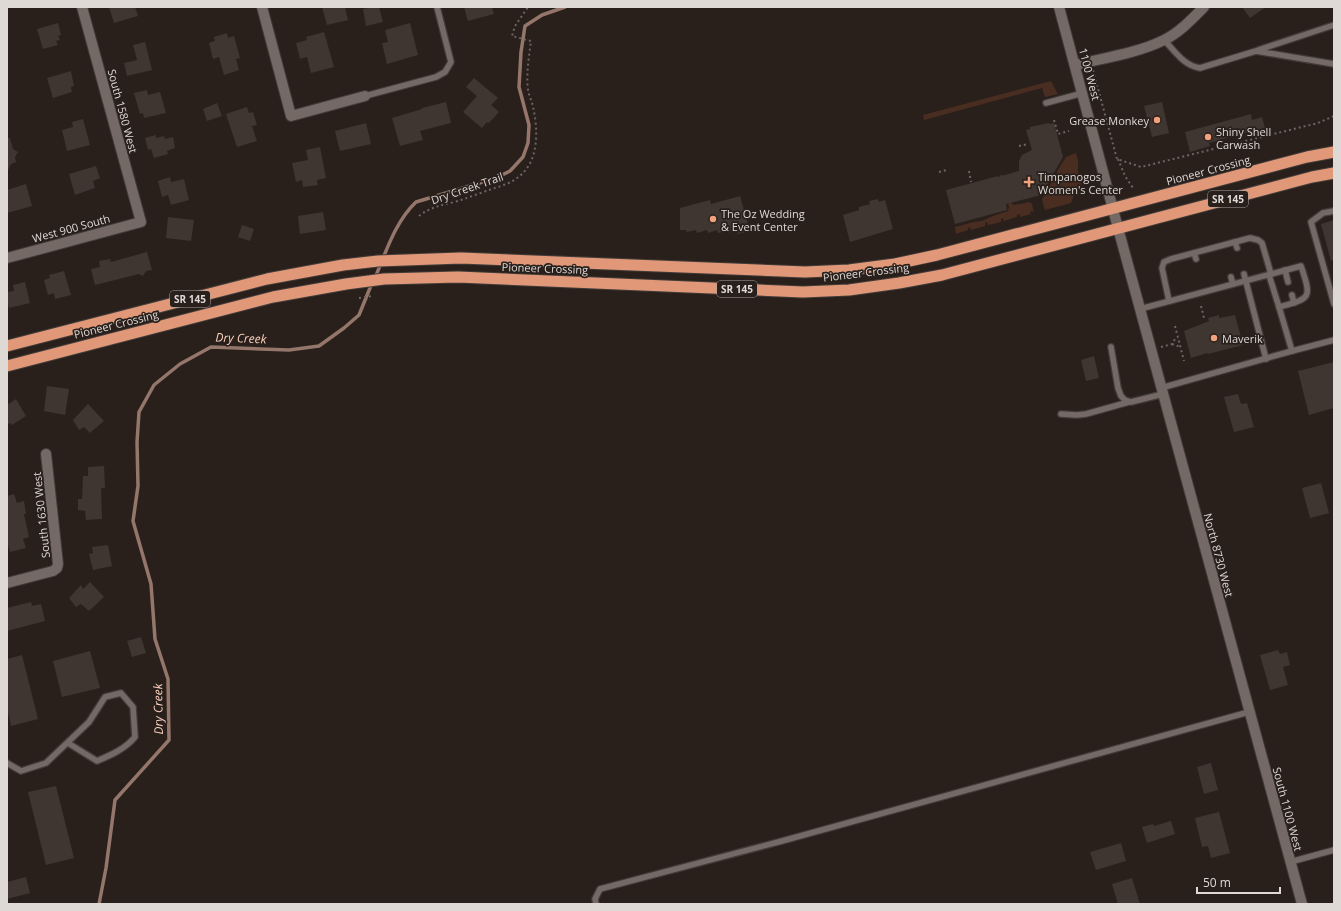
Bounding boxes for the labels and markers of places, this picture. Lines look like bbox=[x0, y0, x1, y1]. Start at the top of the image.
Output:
place label: Grease Monkey bbox=[1069, 113, 1149, 128]
marker: Grease Monkey bbox=[1152, 115, 1162, 125]
place label: Shiny Shell Carwash bbox=[1216, 124, 1271, 152]
marker: Shiny Shell Carwash bbox=[1203, 132, 1213, 142]
place label: Timpanogos Women's Center bbox=[1038, 169, 1123, 197]
marker: Timpanogos Women's Center bbox=[1023, 176, 1035, 188]
place label: The Oz Wedding & Event Center bbox=[721, 206, 805, 234]
marker: The Oz Wedding & Event Center bbox=[708, 214, 718, 224]
place label: Maverik bbox=[1222, 331, 1263, 346]
marker: Maverik bbox=[1209, 333, 1219, 343]

